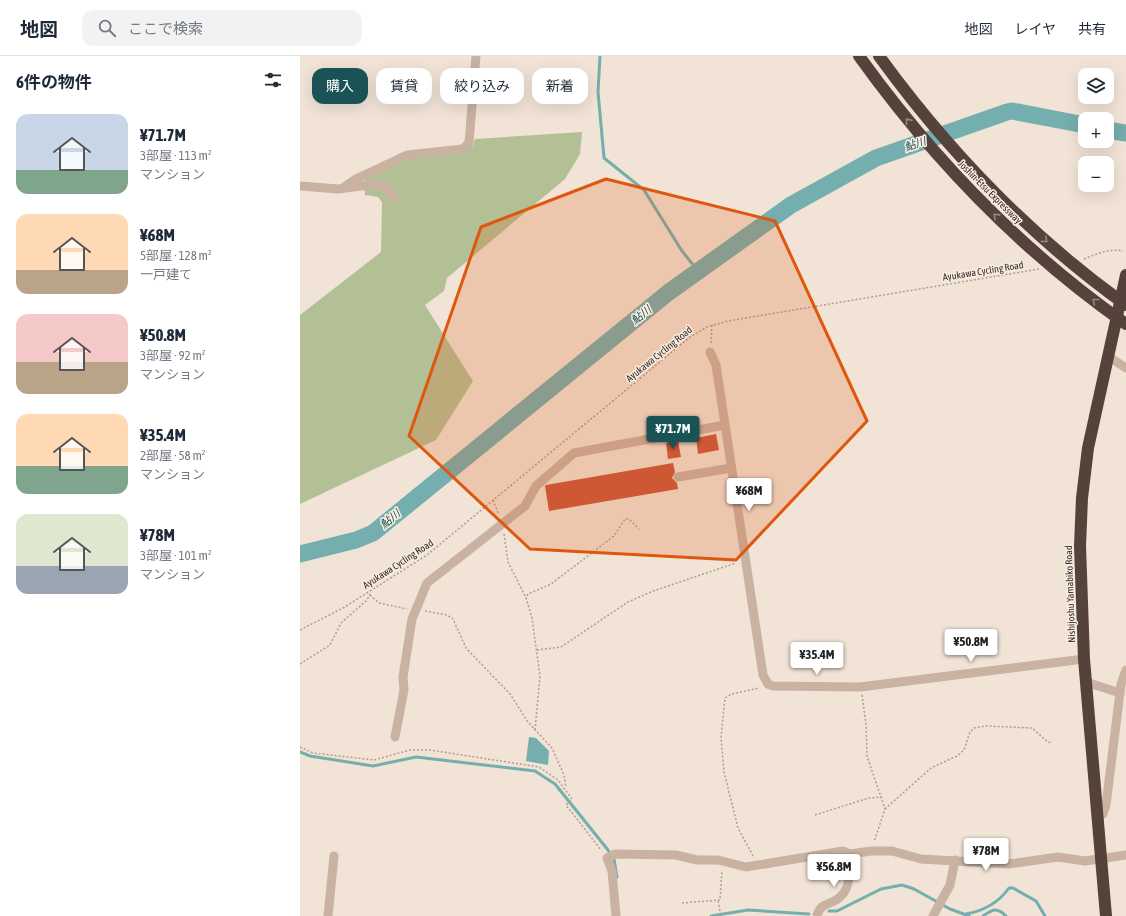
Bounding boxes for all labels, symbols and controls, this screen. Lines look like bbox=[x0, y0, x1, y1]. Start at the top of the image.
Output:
search box bbox=[82, 10, 362, 46]
icon: search bbox=[96, 17, 118, 39]
text: 地図 bbox=[20, 18, 58, 40]
text: ここで検索 bbox=[128, 20, 203, 37]
text: 地図 bbox=[964, 21, 992, 37]
text: レイヤ bbox=[1014, 21, 1056, 37]
text: 共有 bbox=[1078, 21, 1106, 37]
chip: 購入 bbox=[312, 68, 368, 104]
chip: 賃貸 bbox=[376, 68, 432, 104]
chip: 絞り込み bbox=[440, 68, 524, 104]
chip: 新着 bbox=[532, 68, 588, 104]
map controls bbox=[1078, 68, 1114, 192]
button: layers bbox=[1078, 68, 1114, 104]
icon: filters bbox=[262, 69, 284, 91]
text: 6件の物件 bbox=[16, 72, 92, 92]
button: + bbox=[1078, 112, 1114, 148]
one-way arrow bbox=[906, 118, 913, 125]
text: ¥71.7M bbox=[140, 125, 186, 145]
icon: home bbox=[48, 130, 96, 178]
water label: 鮎川 bbox=[903, 134, 928, 153]
text: 3部屋 · 113 m² bbox=[140, 148, 212, 163]
button: − bbox=[1078, 156, 1114, 192]
street label: Joshin-Etsu Expressway bbox=[956, 158, 1024, 226]
text: マンション bbox=[140, 167, 205, 182]
one-way arrow bbox=[993, 213, 1001, 221]
text: ¥68M bbox=[140, 225, 175, 245]
icon: home bbox=[48, 230, 96, 278]
one-way arrow bbox=[1041, 235, 1048, 242]
text: 5部屋 · 128 m² bbox=[140, 248, 212, 263]
street label: Ayukawa Cycling Road bbox=[942, 259, 1024, 283]
text: 一戸建て bbox=[140, 267, 192, 282]
one-way arrow bbox=[1092, 299, 1099, 306]
water label: 鮎川 bbox=[629, 303, 654, 327]
street label: Ayukawa Cycling Road bbox=[624, 324, 694, 384]
text: ¥50.8M bbox=[140, 325, 186, 345]
icon: home bbox=[48, 330, 96, 378]
text: 3部屋 · 92 m² bbox=[140, 348, 205, 363]
text: マンション bbox=[140, 367, 205, 382]
pin: ¥71.7M bbox=[640, 416, 706, 450]
text: ¥71.7M bbox=[655, 421, 691, 436]
text: ¥35.4M bbox=[140, 425, 186, 445]
icon: home bbox=[48, 430, 96, 478]
text: 2部屋 · 58 m² bbox=[140, 448, 205, 463]
text: マンション bbox=[140, 467, 205, 482]
pin: ¥68M bbox=[725, 478, 773, 512]
text: ¥68M bbox=[736, 483, 762, 498]
water label: 鮎川 bbox=[378, 507, 403, 531]
text: ¥78M bbox=[140, 525, 175, 545]
icon: home bbox=[48, 530, 96, 578]
street label: Ayukawa Cycling Road bbox=[361, 537, 435, 591]
street label: Nishijoshu Yamabiko Road bbox=[1063, 545, 1077, 643]
text: 3部屋 · 101 m² bbox=[140, 548, 212, 563]
text: マンション bbox=[140, 567, 205, 582]
pin: ¥50.8M bbox=[938, 629, 1004, 663]
text: ¥50.8M bbox=[953, 634, 989, 649]
pin: ¥35.4M bbox=[784, 642, 850, 676]
text: ¥35.4M bbox=[799, 647, 835, 662]
pin: ¥78M bbox=[962, 838, 1010, 872]
text: ¥78M bbox=[973, 843, 999, 858]
pin: ¥56.8M bbox=[801, 854, 867, 888]
text: ¥56.8M bbox=[816, 859, 852, 874]

